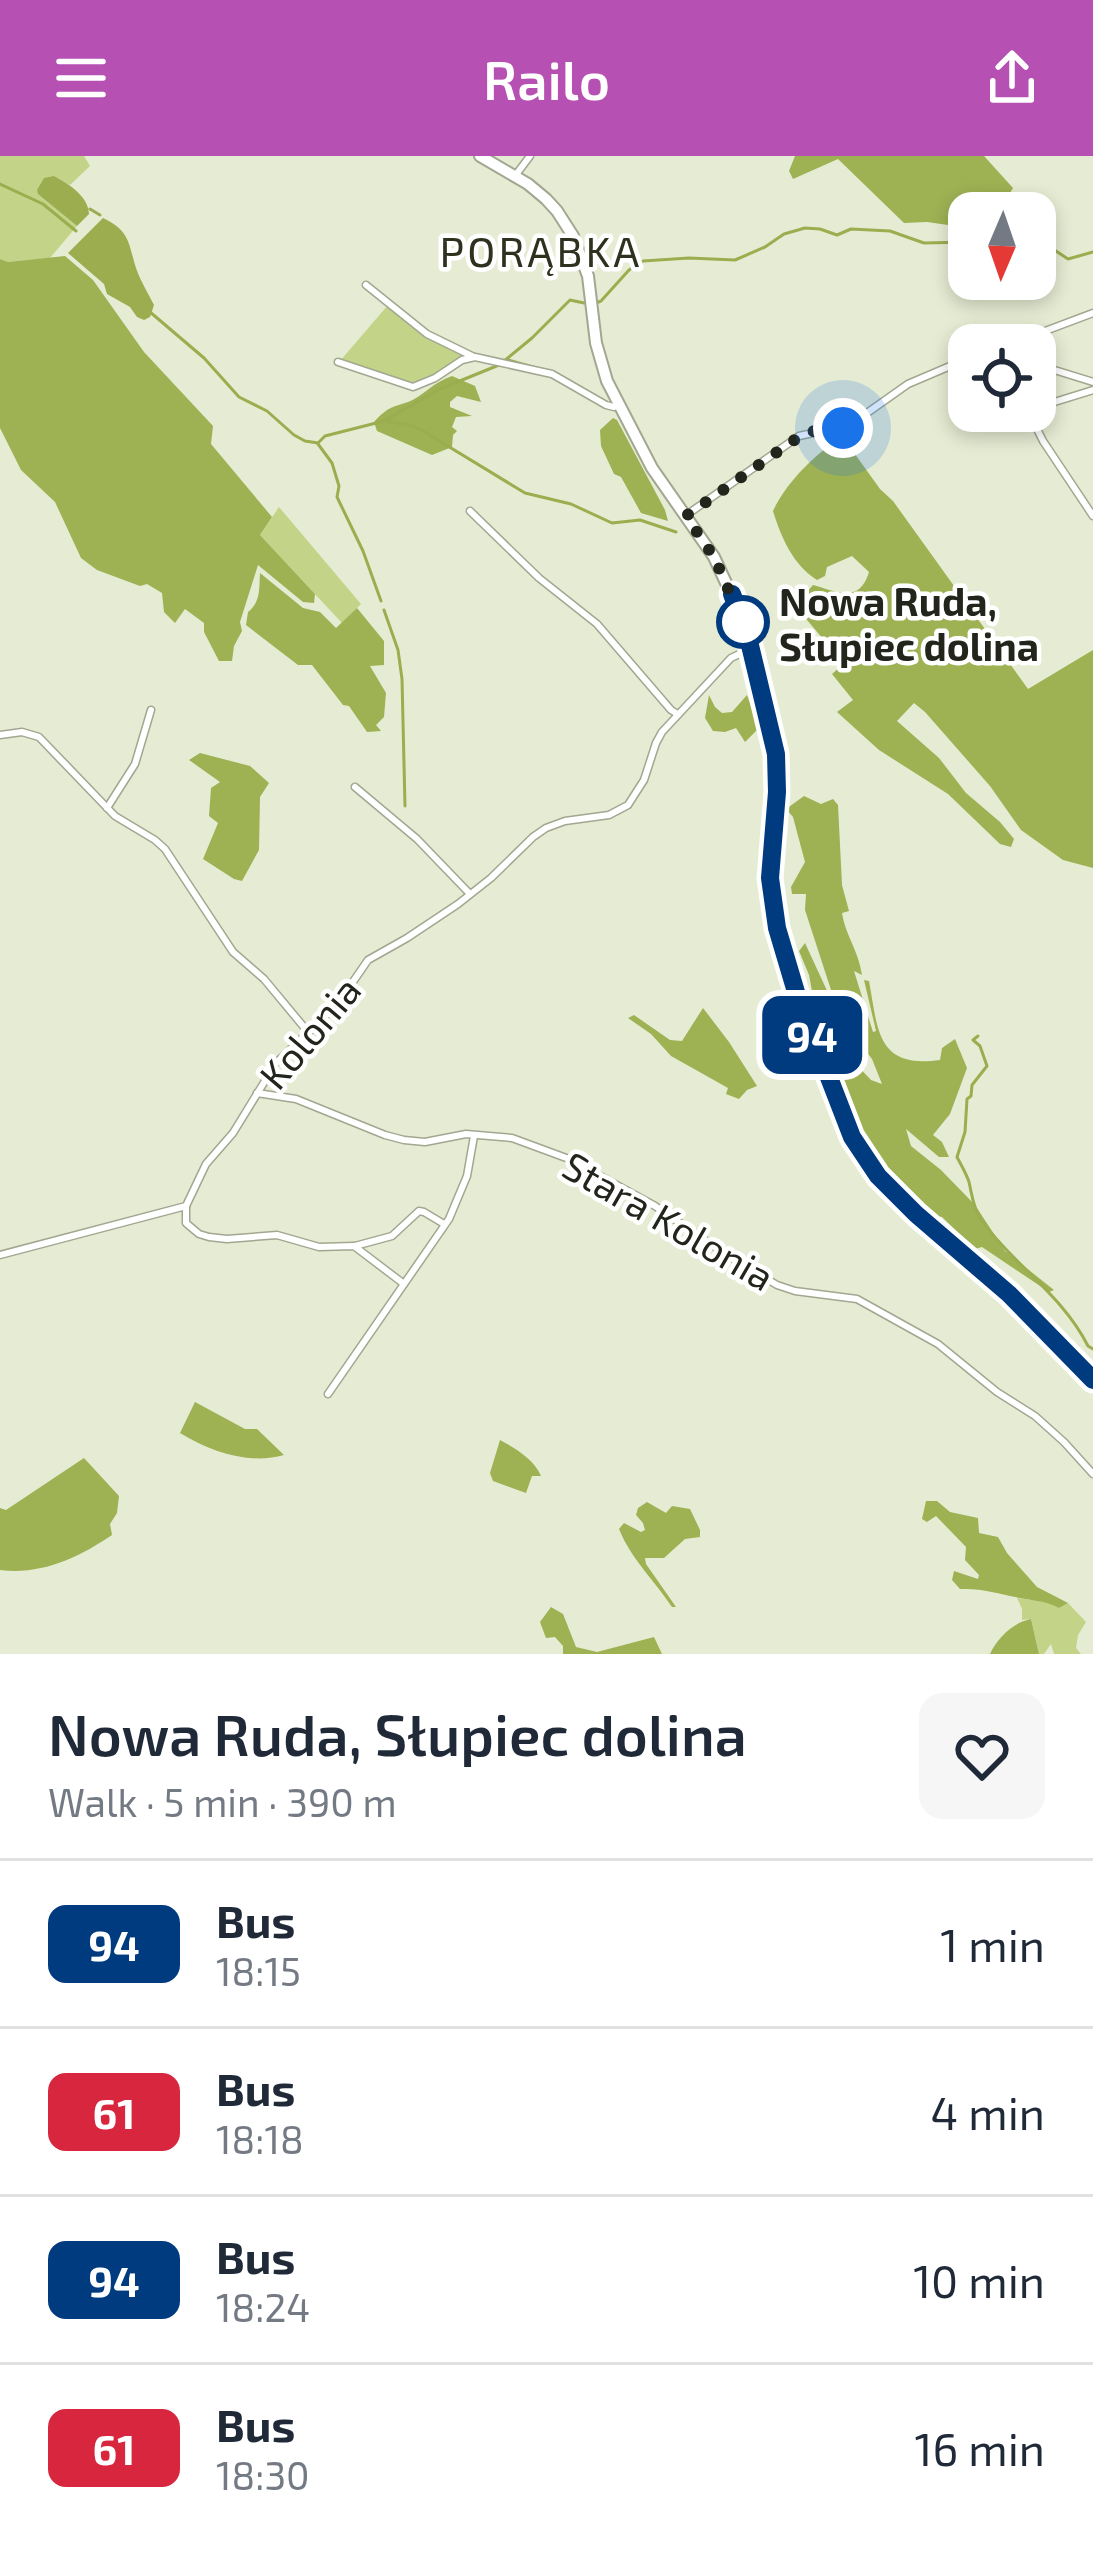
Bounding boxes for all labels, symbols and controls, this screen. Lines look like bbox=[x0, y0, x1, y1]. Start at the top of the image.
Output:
icon: menu bbox=[48, 45, 114, 111]
icon: share bbox=[979, 45, 1045, 111]
text: Railo bbox=[483, 46, 610, 111]
north arrow bbox=[948, 192, 1056, 300]
map controls bbox=[948, 192, 1056, 432]
district label: PORĄBKA bbox=[440, 225, 642, 276]
button: locate bbox=[948, 324, 1056, 432]
your location bbox=[813, 398, 873, 458]
place label: Nowa Ruda, Słupiec dolina bbox=[779, 577, 1039, 669]
marker: Nowa Ruda, Słupiec dolina bbox=[718, 597, 768, 647]
street label: Kolonia bbox=[249, 966, 369, 1098]
line badge: 94 bbox=[758, 996, 866, 1074]
text: 94 bbox=[786, 1010, 838, 1060]
street label: Stara Kolonia bbox=[555, 1141, 783, 1299]
button: heart bbox=[919, 1693, 1045, 1819]
text: Nowa Ruda, Słupiec dolina bbox=[48, 1699, 747, 1767]
text: Walk · 5 min · 390 m bbox=[48, 1778, 397, 1825]
text: Bus bbox=[216, 1893, 295, 1947]
text: 1 min bbox=[940, 1917, 1045, 1971]
text: 94 bbox=[88, 1919, 140, 1969]
text: 18:15 bbox=[216, 1947, 301, 1994]
text: Bus bbox=[216, 2061, 295, 2115]
text: 4 min bbox=[931, 2085, 1045, 2139]
text: 61 bbox=[93, 2087, 135, 2137]
text: 18:18 bbox=[216, 2115, 304, 2162]
text: Bus bbox=[216, 2229, 295, 2283]
text: 10 min bbox=[913, 2253, 1045, 2307]
text: 94 bbox=[88, 2255, 140, 2305]
text: 18:24 bbox=[216, 2283, 310, 2330]
text: Bus bbox=[216, 2397, 295, 2451]
text: 16 min bbox=[915, 2421, 1045, 2475]
text: 61 bbox=[93, 2423, 135, 2473]
text: 18:30 bbox=[216, 2451, 310, 2498]

